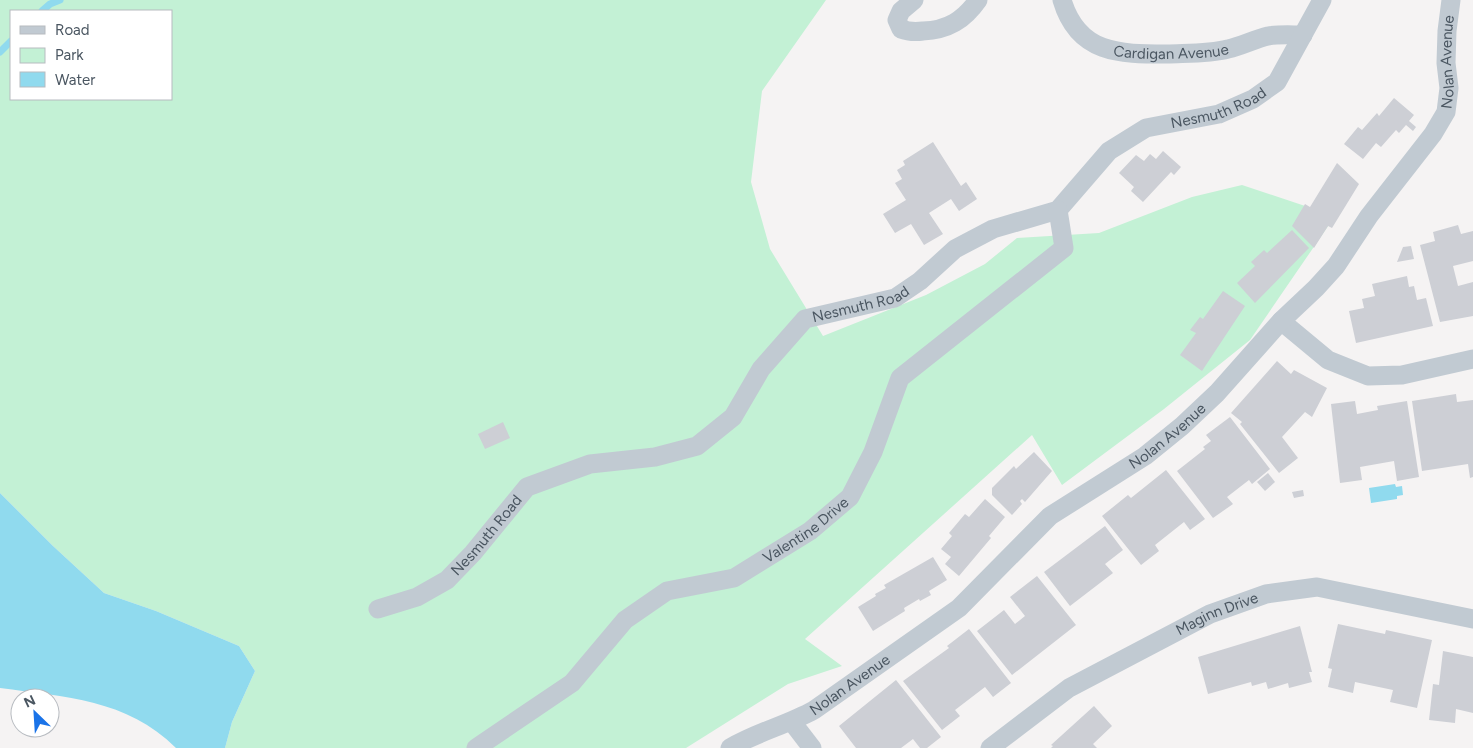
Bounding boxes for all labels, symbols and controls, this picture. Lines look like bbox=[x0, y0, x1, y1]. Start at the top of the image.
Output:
legend bbox=[10, 10, 172, 100]
street label: Nolan Avenue bbox=[1437, 14, 1458, 110]
text: Road bbox=[55, 21, 90, 39]
street label: Cardigan Avenue bbox=[1112, 40, 1230, 63]
text: Park bbox=[55, 46, 84, 64]
text: Water bbox=[55, 71, 95, 89]
street label: Nesmuth Road bbox=[1169, 84, 1270, 132]
street label: Nesmuth Road bbox=[810, 282, 913, 326]
street label: Nolan Avenue bbox=[1125, 399, 1209, 473]
street label: Nesmuth Road bbox=[447, 491, 526, 579]
street label: Valentine Drive bbox=[760, 493, 852, 567]
street label: Maginn Drive bbox=[1173, 589, 1261, 639]
street label: Nolan Avenue bbox=[806, 650, 893, 719]
north arrow bbox=[10, 688, 60, 738]
text: N bbox=[21, 692, 38, 712]

